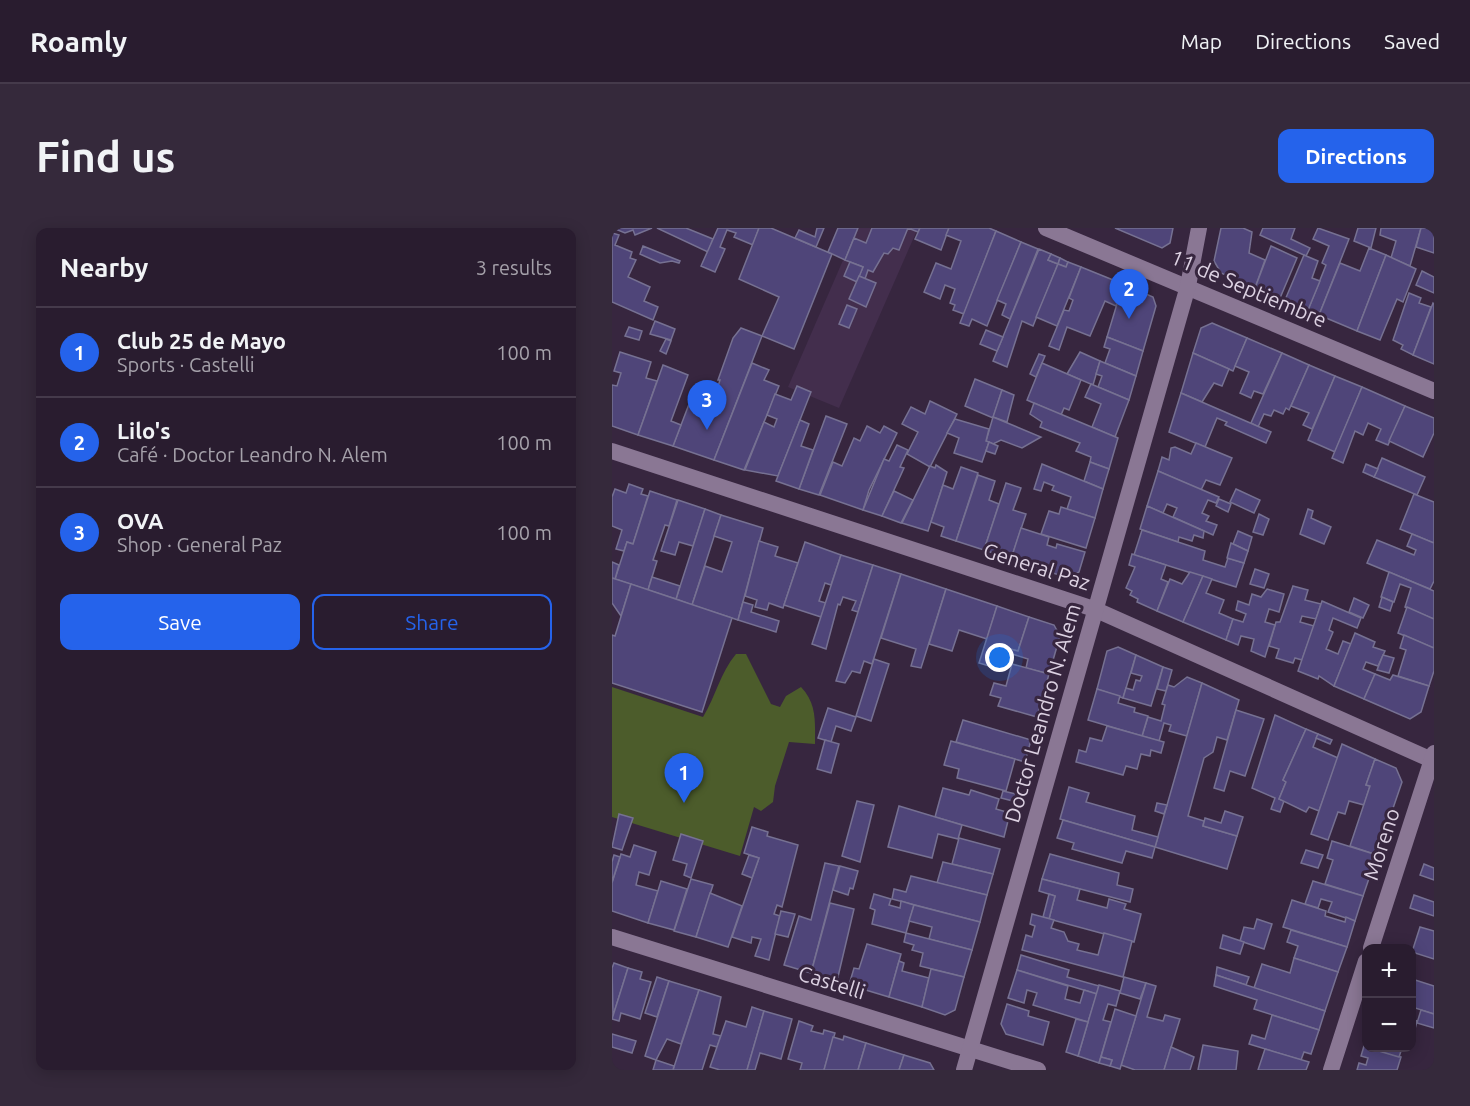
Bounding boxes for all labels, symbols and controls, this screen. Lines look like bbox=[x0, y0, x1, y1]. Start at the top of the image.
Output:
text: Roamly bbox=[30, 26, 127, 57]
text: Map bbox=[1181, 29, 1222, 53]
text: Directions bbox=[1255, 29, 1351, 53]
text: Saved bbox=[1384, 29, 1440, 53]
button: Directions bbox=[1278, 129, 1434, 183]
text: Find us bbox=[36, 133, 175, 180]
street label: 11 de Septiembre bbox=[1167, 244, 1331, 332]
text: Nearby bbox=[60, 253, 148, 282]
text: 3 results bbox=[476, 256, 552, 279]
pin: 2 bbox=[1110, 270, 1148, 319]
text: Club 25 de Mayo bbox=[117, 328, 286, 353]
text: 1 bbox=[74, 341, 85, 364]
text: 100 m bbox=[496, 341, 552, 364]
text: Sports · Castelli bbox=[117, 353, 255, 376]
pin: 3 bbox=[688, 380, 727, 430]
text: Lilo's bbox=[117, 418, 171, 443]
text: 2 bbox=[74, 431, 85, 454]
text: 100 m bbox=[496, 431, 552, 454]
text: Café · Doctor Leandro N. Alem bbox=[117, 443, 388, 466]
text: OVA bbox=[117, 508, 163, 533]
text: 3 bbox=[74, 521, 85, 544]
text: 100 m bbox=[496, 521, 552, 544]
text: Shop · General Paz bbox=[117, 533, 282, 556]
street label: General Paz bbox=[981, 537, 1093, 595]
button: Save bbox=[60, 594, 300, 650]
button: Share bbox=[312, 594, 552, 650]
street label: Doctor Leandro N. Alem bbox=[999, 601, 1085, 825]
your location bbox=[985, 643, 1014, 672]
pin: 1 bbox=[664, 754, 704, 803]
street label: Moreno bbox=[1358, 805, 1404, 883]
map controls bbox=[1362, 944, 1416, 1052]
button: + bbox=[1362, 944, 1416, 998]
street label: Castelli bbox=[796, 960, 868, 1004]
button: − bbox=[1362, 998, 1416, 1052]

